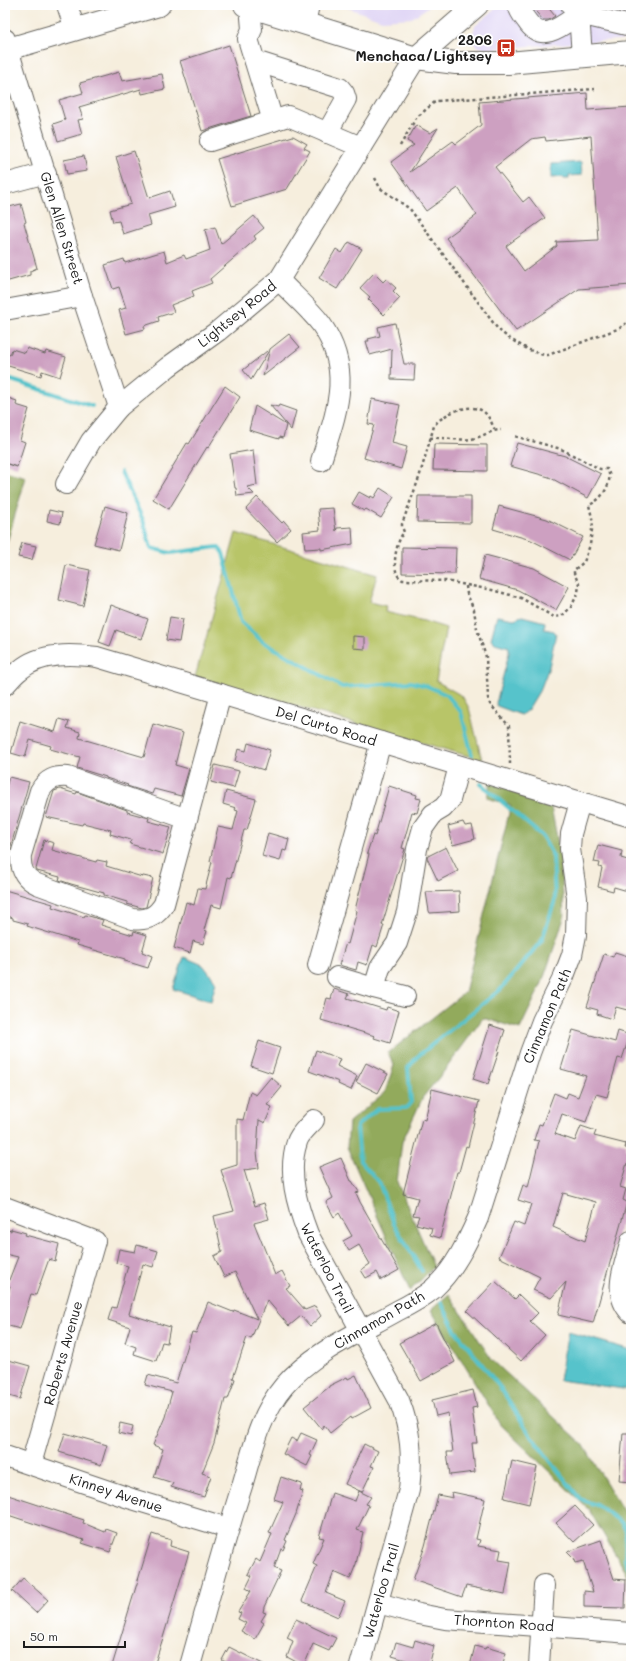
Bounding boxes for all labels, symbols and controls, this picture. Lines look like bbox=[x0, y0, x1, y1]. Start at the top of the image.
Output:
place label: 2806 Menchaca/Lightsey bbox=[356, 30, 492, 65]
bus stop icon: 2806 Menchaca/Lightsey bbox=[495, 37, 517, 59]
street label: Glen Allen Street bbox=[36, 169, 89, 287]
street label: Lightsey Road bbox=[193, 276, 280, 351]
street label: Del Curto Road bbox=[273, 701, 379, 750]
street label: Cinnamon Path bbox=[518, 965, 575, 1066]
street label: Waterloo Trail bbox=[297, 1219, 358, 1316]
street label: Cinnamon Path bbox=[330, 1286, 428, 1353]
street label: Roberts Avenue bbox=[39, 1298, 87, 1407]
street label: Kinney Avenue bbox=[67, 1468, 165, 1517]
street label: Waterloo Trail bbox=[358, 1541, 403, 1641]
street label: Thornton Road bbox=[453, 1610, 555, 1635]
scale bar bbox=[24, 1623, 125, 1649]
text: 50 m bbox=[30, 1628, 58, 1644]

